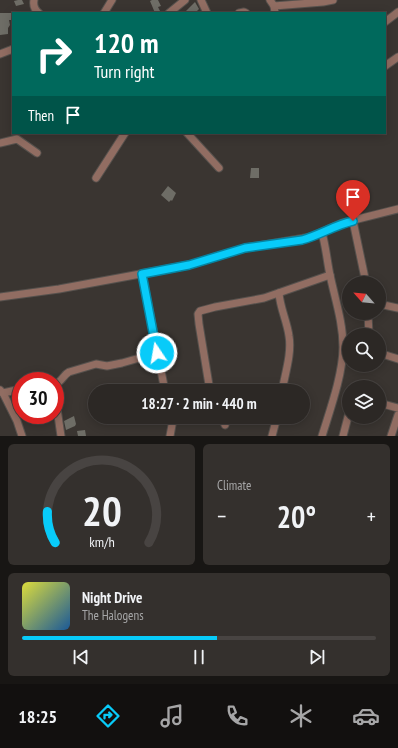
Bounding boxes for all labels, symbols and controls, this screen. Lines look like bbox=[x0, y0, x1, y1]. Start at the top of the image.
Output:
text: 120 m bbox=[94, 24, 158, 61]
icon: right bbox=[28, 28, 80, 80]
text: Turn right bbox=[94, 60, 154, 83]
icon: arrive bbox=[62, 104, 84, 126]
text: Then bbox=[28, 106, 54, 125]
pin bbox=[336, 180, 370, 221]
icon: arrive bbox=[342, 186, 364, 208]
north arrow bbox=[342, 276, 386, 320]
map controls bbox=[342, 276, 386, 424]
button: search bbox=[342, 328, 386, 372]
position arrow bbox=[136, 332, 178, 374]
speed limit sign: 30 bbox=[12, 372, 64, 424]
button: layers bbox=[342, 380, 386, 424]
text: 18:27 · 2 min · 440 m bbox=[141, 394, 257, 413]
text: Climate bbox=[217, 477, 251, 494]
text: 20 bbox=[82, 483, 121, 536]
text: 20° bbox=[277, 497, 316, 536]
text: − bbox=[217, 502, 226, 530]
text: + bbox=[367, 502, 376, 530]
text: km/h bbox=[89, 531, 114, 550]
text: Night Drive bbox=[82, 588, 142, 607]
text: The Halogens bbox=[82, 607, 144, 624]
icon: previous bbox=[70, 646, 92, 668]
icon: pause bbox=[188, 646, 210, 668]
icon: next bbox=[306, 646, 328, 668]
icon: directions bbox=[94, 702, 122, 730]
icon: music bbox=[158, 702, 186, 730]
icon: phone bbox=[223, 702, 251, 730]
icon: climate bbox=[287, 702, 315, 730]
icon: car bbox=[352, 702, 380, 730]
text: 18:25 bbox=[18, 705, 57, 728]

